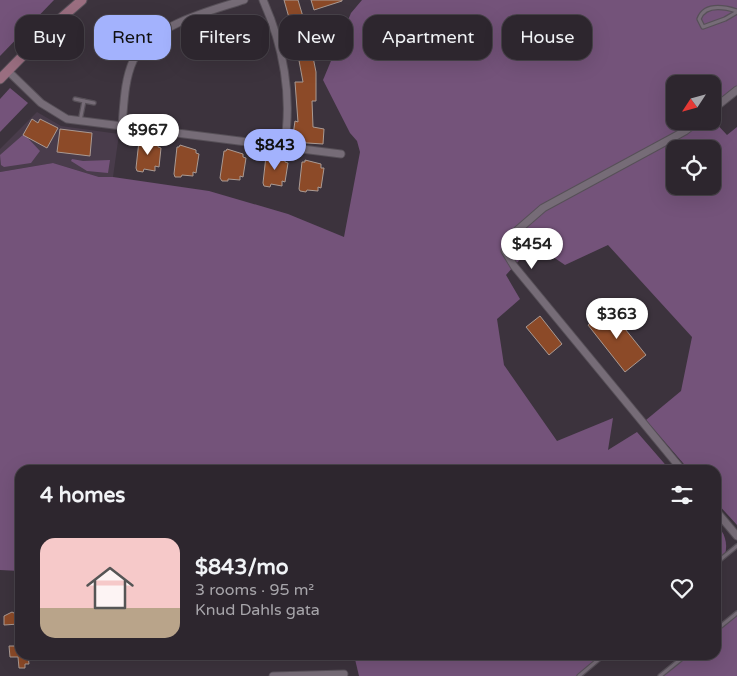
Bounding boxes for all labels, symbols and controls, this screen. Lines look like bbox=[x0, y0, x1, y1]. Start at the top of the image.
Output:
chip: Buy bbox=[15, 15, 84, 60]
chip: Rent bbox=[94, 15, 171, 60]
chip: Filters bbox=[181, 15, 269, 60]
chip: New bbox=[279, 15, 353, 60]
chip: Apartment bbox=[363, 15, 492, 60]
chip: House bbox=[502, 15, 592, 60]
north arrow bbox=[666, 75, 721, 130]
map controls bbox=[666, 75, 721, 195]
pin: $967 bbox=[118, 114, 178, 156]
text: $967 bbox=[128, 120, 168, 140]
pin: $843 bbox=[245, 128, 305, 171]
text: $843 bbox=[255, 135, 295, 155]
button: locate bbox=[666, 140, 721, 195]
pin: $454 bbox=[502, 228, 562, 270]
text: $454 bbox=[512, 234, 552, 254]
pin: $363 bbox=[587, 298, 647, 340]
text: $363 bbox=[597, 304, 637, 324]
icon: filters bbox=[668, 481, 696, 509]
text: 4 homes bbox=[40, 483, 125, 508]
text: $843/mo bbox=[195, 555, 289, 580]
icon: home bbox=[80, 558, 140, 618]
icon: heart bbox=[668, 574, 696, 602]
text: 3 rooms · 95 m² bbox=[195, 580, 314, 600]
text: Knud Dahls gata bbox=[195, 600, 320, 620]

